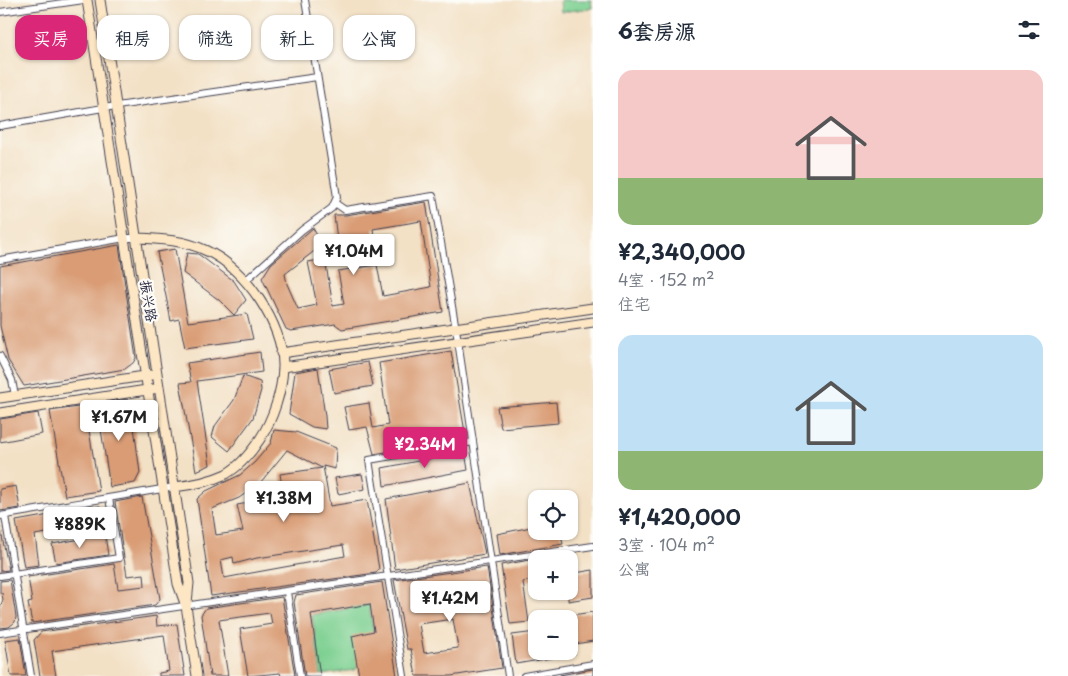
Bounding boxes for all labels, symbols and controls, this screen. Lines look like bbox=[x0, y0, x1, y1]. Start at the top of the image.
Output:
text: 6套房源 bbox=[618, 14, 696, 46]
chip: 买房 bbox=[15, 15, 87, 60]
chip: 租房 bbox=[97, 15, 169, 60]
chip: 筛选 bbox=[179, 15, 251, 60]
chip: 新上 bbox=[261, 15, 333, 60]
chip: 公寓 bbox=[343, 15, 415, 60]
icon: filters bbox=[1015, 16, 1043, 44]
icon: home bbox=[786, 103, 876, 193]
pin: ¥1.04M bbox=[313, 234, 395, 276]
text: ¥2,340,000 bbox=[618, 235, 745, 267]
text: ¥1.04M bbox=[325, 238, 383, 262]
text: 4室 · 152 m² bbox=[618, 267, 715, 291]
street label: 振兴路 bbox=[135, 279, 163, 323]
text: 住宅 bbox=[618, 291, 650, 315]
icon: home bbox=[786, 368, 876, 458]
pin: ¥1.67M bbox=[78, 400, 160, 442]
text: ¥1.67M bbox=[91, 404, 147, 428]
pin: ¥2.34M bbox=[384, 426, 466, 469]
text: ¥2.34M bbox=[394, 431, 456, 455]
pin: ¥1.38M bbox=[243, 480, 325, 523]
text: ¥1.38M bbox=[256, 485, 312, 509]
map controls bbox=[528, 490, 578, 660]
button: locate bbox=[528, 490, 578, 540]
text: ¥1,420,000 bbox=[618, 500, 741, 532]
pin: ¥889K bbox=[45, 506, 115, 549]
text: ¥889K bbox=[54, 511, 106, 535]
text: 3室 · 104 m² bbox=[618, 532, 715, 556]
button: + bbox=[528, 550, 578, 600]
text: 公寓 bbox=[618, 556, 650, 580]
pin: ¥1.42M bbox=[409, 580, 491, 623]
text: ¥1.42M bbox=[421, 585, 479, 609]
button: − bbox=[528, 610, 578, 660]

